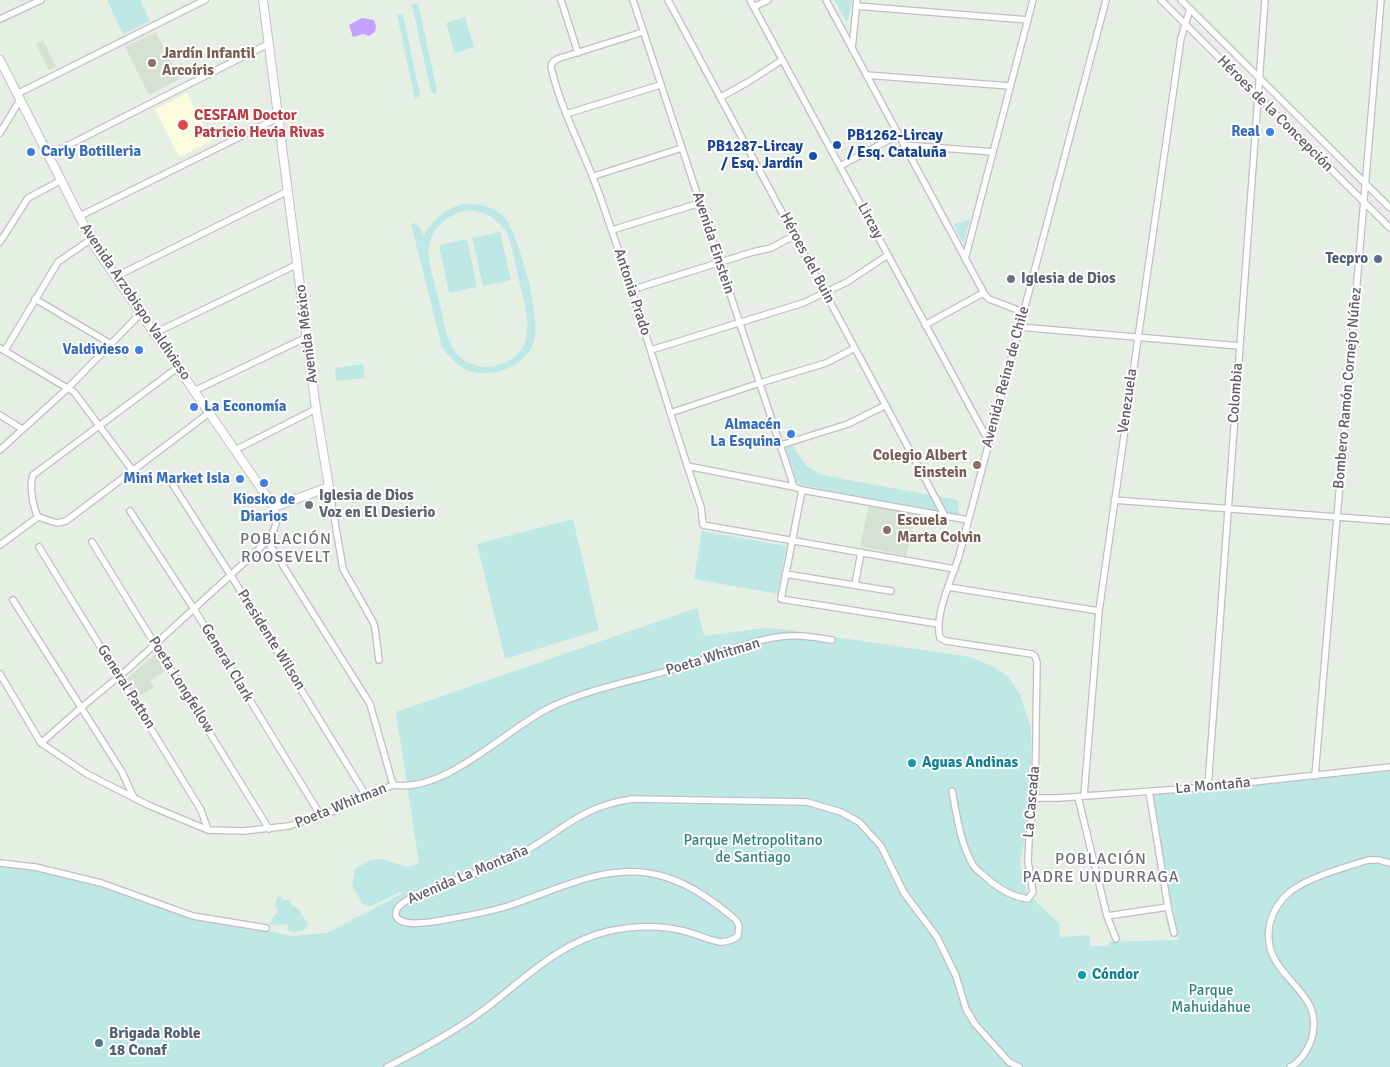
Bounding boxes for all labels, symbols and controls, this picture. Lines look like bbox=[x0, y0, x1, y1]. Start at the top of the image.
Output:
place label: Jardín Infantil Arcoíris bbox=[162, 45, 255, 80]
street label: Héroes de la Concepción bbox=[1213, 52, 1337, 176]
marker: Jardín Infantil Arcoíris bbox=[146, 57, 158, 69]
place label: CESFAM Doctor Patricio Hevia Rivas bbox=[194, 107, 324, 142]
marker: CESFAM Doctor Patricio Hevia Rivas bbox=[176, 118, 190, 132]
place label: Real bbox=[1231, 123, 1260, 141]
marker: Real bbox=[1264, 126, 1276, 138]
place label: PB1262-Lircay / Esq. Cataluña bbox=[847, 127, 947, 162]
place label: PB1287-Lircay / Esq. Jardín bbox=[707, 138, 803, 173]
marker: PB1262-Lircay / Esq. Cataluña bbox=[831, 139, 843, 151]
place label: Carly Botilleria bbox=[41, 143, 141, 161]
marker: Carly Botilleria bbox=[25, 146, 37, 158]
marker: PB1287-Lircay / Esq. Jardín bbox=[807, 150, 819, 162]
street label: Avenida Einstein bbox=[688, 190, 738, 296]
street label: Lircay bbox=[853, 200, 887, 242]
street label: Héroes del Buin bbox=[775, 209, 839, 307]
street label: Avenida Arzobispo Valdivieso bbox=[76, 220, 194, 384]
street label: Antonia Prado bbox=[609, 246, 655, 338]
place label: Tecpro bbox=[1325, 250, 1368, 268]
marker: Tecpro bbox=[1372, 253, 1384, 265]
place label: Iglesia de Dios bbox=[1021, 270, 1116, 288]
marker: Iglesia de Dios bbox=[1005, 273, 1017, 285]
street label: Avenida México bbox=[292, 283, 322, 385]
street label: Bombero Ramón Cornejo Núñez bbox=[1330, 286, 1366, 490]
street label: Avenida Reina de Chile bbox=[978, 304, 1034, 450]
place label: Valdivieso bbox=[62, 341, 129, 359]
marker: Valdivieso bbox=[133, 344, 145, 356]
street label: Colombia bbox=[1225, 362, 1247, 424]
street label: Venezuela bbox=[1115, 367, 1141, 435]
place label: La Economía bbox=[204, 398, 286, 416]
marker: La Economía bbox=[188, 401, 200, 413]
place label: Almacén La Esquina bbox=[710, 416, 781, 451]
marker: Almacén La Esquina bbox=[785, 428, 797, 440]
place label: Colegio Albert Einstein bbox=[873, 447, 967, 482]
marker: Colegio Albert Einstein bbox=[971, 459, 983, 471]
place label: Mini Market Isla bbox=[123, 470, 230, 488]
marker: Mini Market Isla bbox=[234, 473, 246, 485]
marker: Kiosko de Diarios bbox=[258, 477, 270, 489]
place label: Iglesia de Dios Voz en El Desierio bbox=[319, 487, 435, 522]
place label: Kiosko de Diarios bbox=[233, 491, 295, 526]
marker: Iglesia de Dios Voz en El Desierio bbox=[303, 499, 315, 511]
place label: Escuela Marta Colvin bbox=[897, 512, 981, 547]
marker: Escuela Marta Colvin bbox=[881, 524, 893, 536]
district label: POBLACIÓN ROOSEVELT bbox=[239, 530, 333, 568]
street label: Presidente Wilson bbox=[233, 586, 309, 694]
street label: General Clark bbox=[197, 621, 257, 705]
street label: Poeta Longfellow bbox=[144, 633, 218, 737]
street label: Poeta Whitman bbox=[664, 634, 762, 680]
street label: General Patton bbox=[93, 642, 159, 732]
place label: Aguas Andinas bbox=[922, 754, 1018, 772]
marker: Aguas Andinas bbox=[906, 757, 918, 769]
street label: La Cascada bbox=[1020, 765, 1044, 839]
street label: La Montaña bbox=[1175, 774, 1251, 798]
street label: Poeta Whitman bbox=[292, 779, 390, 833]
park label: Parque Metropolitano de Santiago bbox=[684, 832, 822, 867]
street label: Avenida La Montaña bbox=[405, 841, 531, 909]
district label: POBLACIÓN PADRE UNDURRAGA bbox=[1021, 850, 1181, 888]
place label: Cóndor bbox=[1092, 966, 1139, 984]
marker: Cóndor bbox=[1076, 969, 1088, 981]
park label: Parque Mahuidahue bbox=[1171, 982, 1251, 1017]
place label: Brigada Roble 18 Conaf bbox=[109, 1025, 200, 1060]
marker: Brigada Roble 18 Conaf bbox=[93, 1037, 105, 1049]

